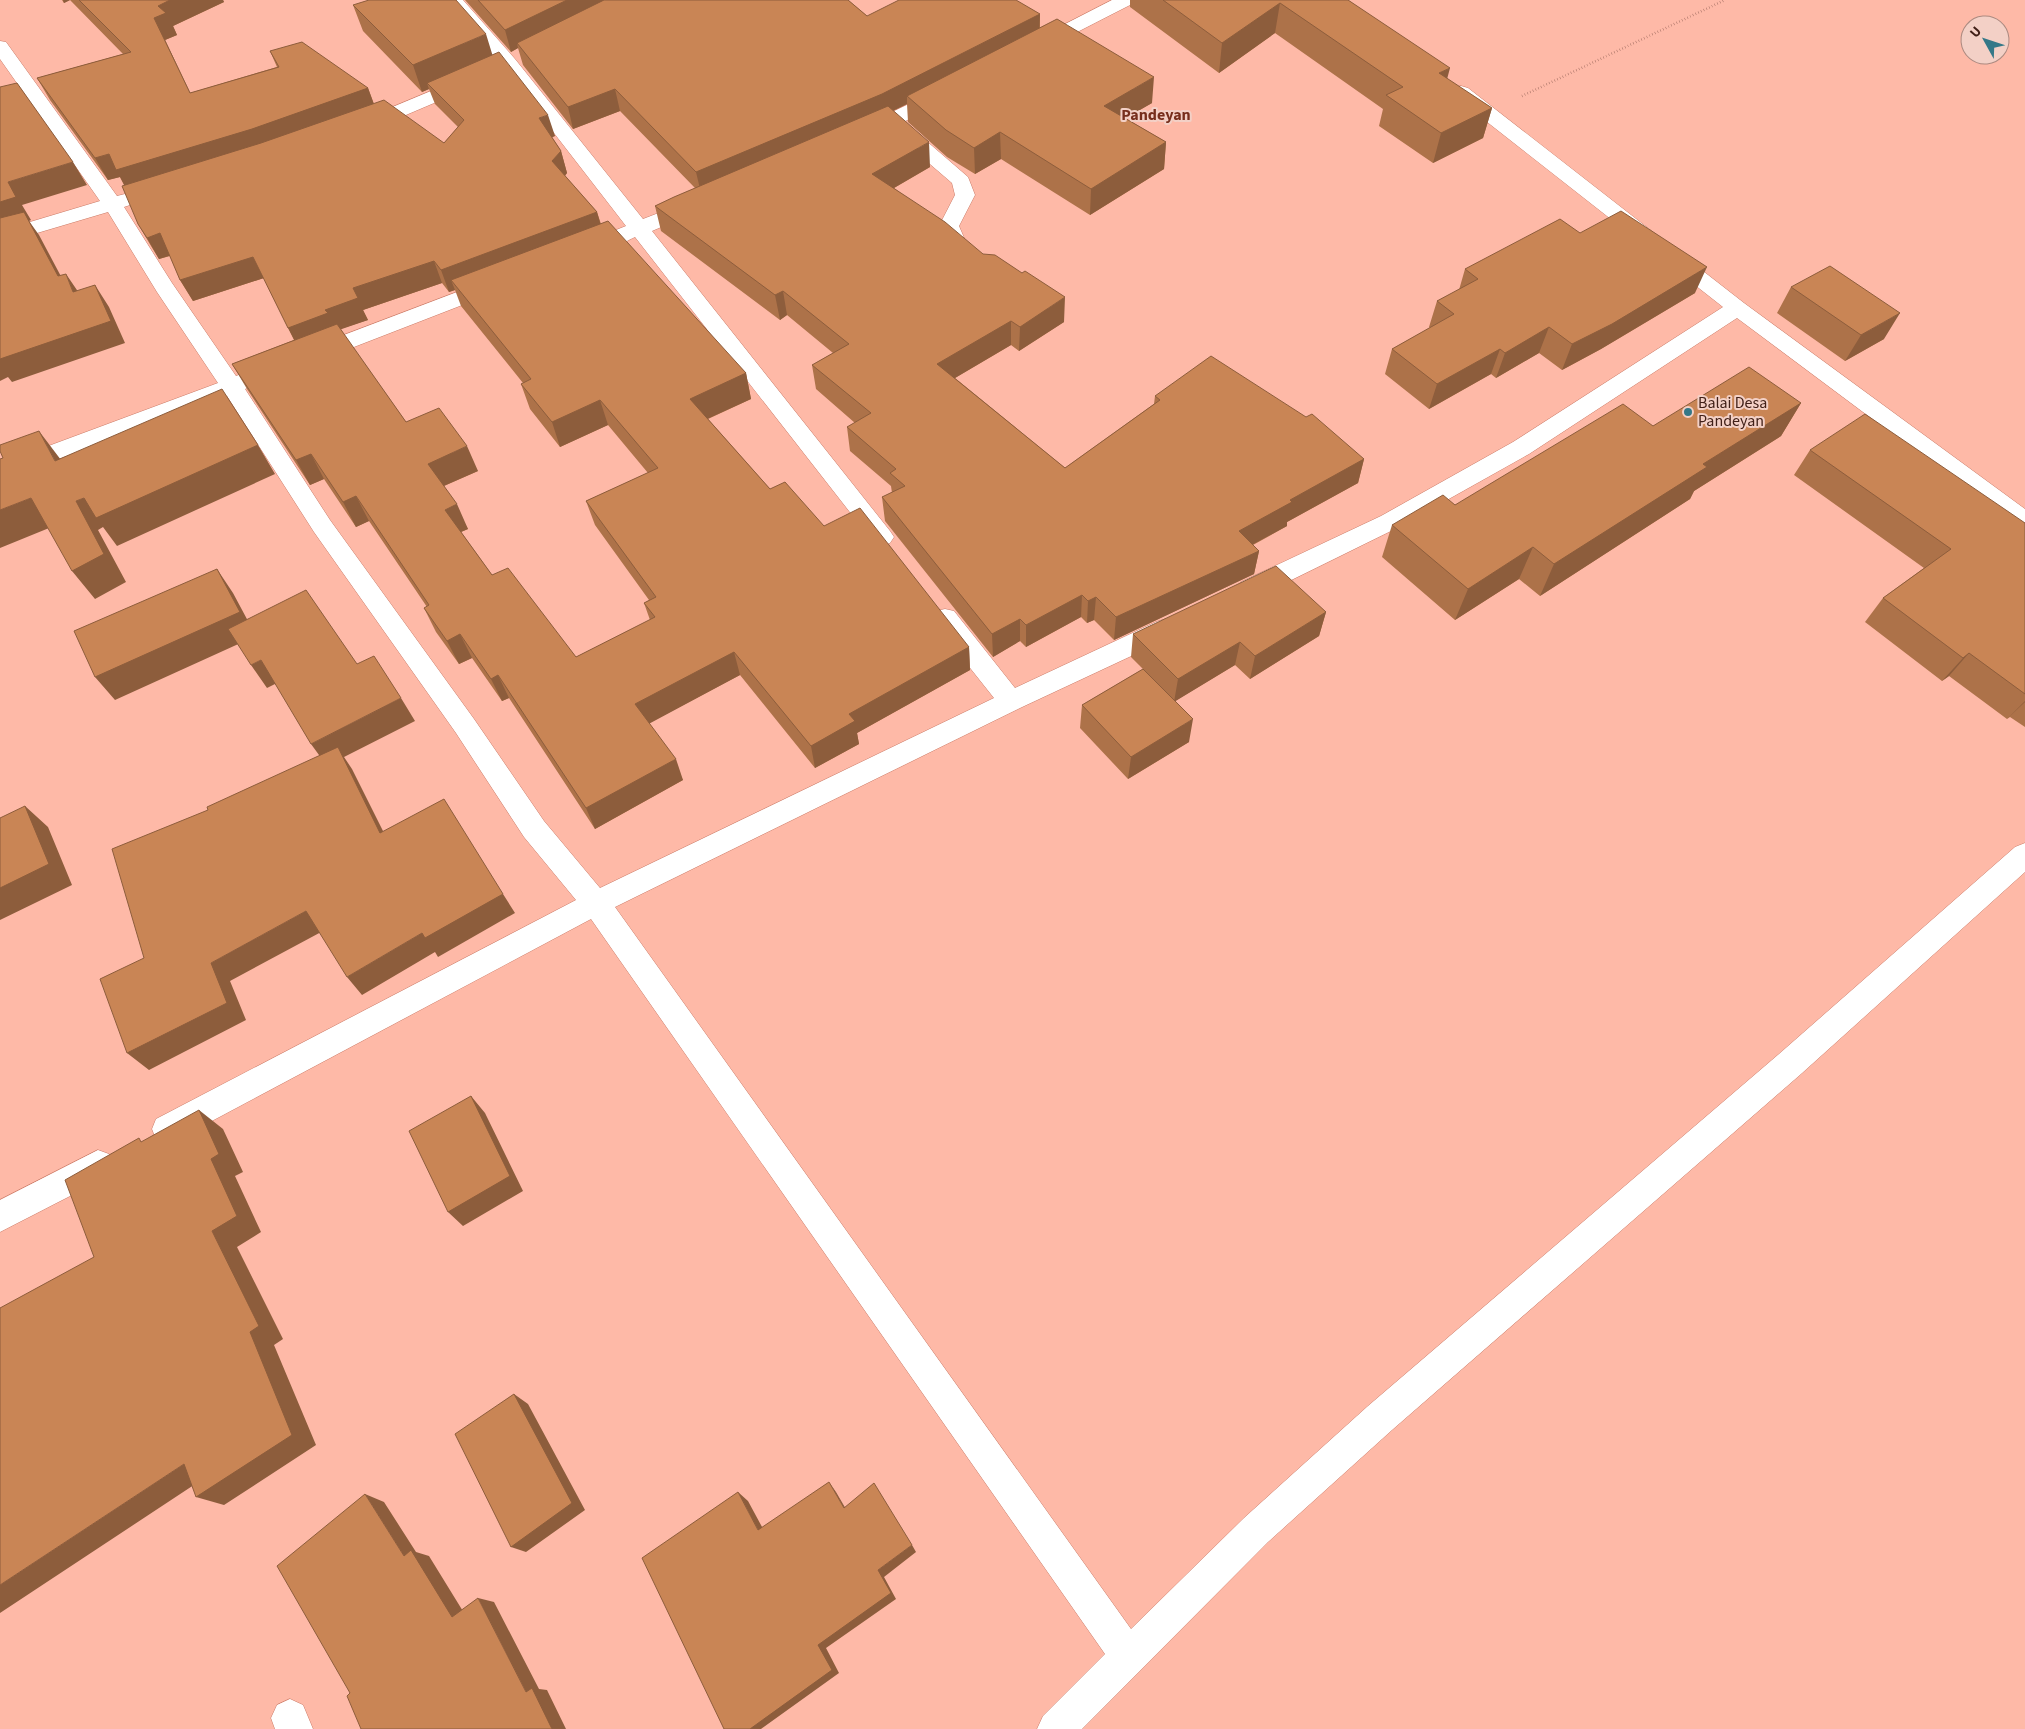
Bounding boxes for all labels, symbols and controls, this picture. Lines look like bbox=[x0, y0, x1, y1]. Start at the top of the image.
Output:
north arrow bbox=[1960, 15, 2010, 65]
text: U bbox=[1965, 22, 1986, 42]
district label: Pandeyan bbox=[1121, 104, 1191, 126]
place label: Balai Desa Pandeyan bbox=[1698, 392, 1767, 432]
marker: Balai Desa Pandeyan bbox=[1682, 406, 1694, 418]

